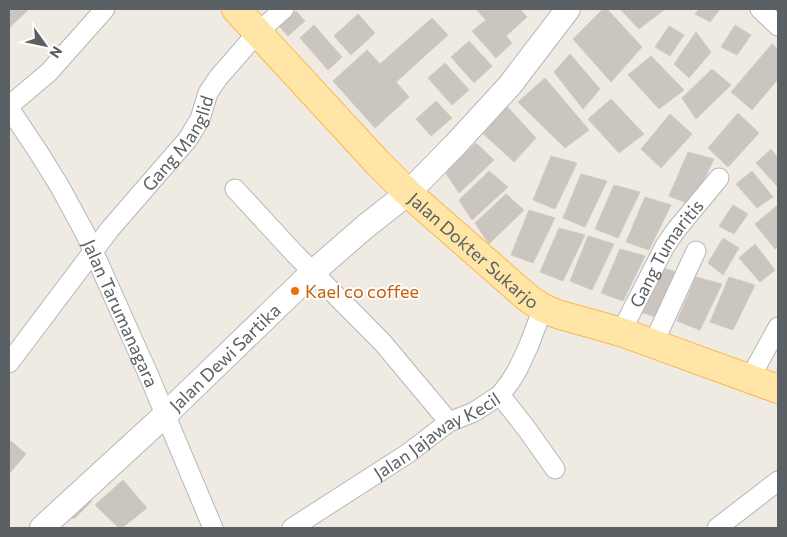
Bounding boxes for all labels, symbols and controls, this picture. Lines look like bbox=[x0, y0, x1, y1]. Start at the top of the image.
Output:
north arrow bbox=[20, 20, 70, 70]
text: N bbox=[46, 43, 66, 61]
street label: Gang Manglid bbox=[137, 93, 218, 195]
street label: Jalan Dokter Sukarjo bbox=[404, 187, 543, 313]
street label: Gang Tumaritis bbox=[625, 195, 708, 311]
street label: Jalan Tarumanagara bbox=[78, 236, 163, 390]
place label: Kael co coffee bbox=[305, 280, 419, 302]
marker: Kael co coffee bbox=[289, 285, 301, 297]
street label: Jalan Dewi Sartika bbox=[165, 299, 285, 416]
street label: Jalan Jajaway Kecil bbox=[369, 387, 504, 484]

